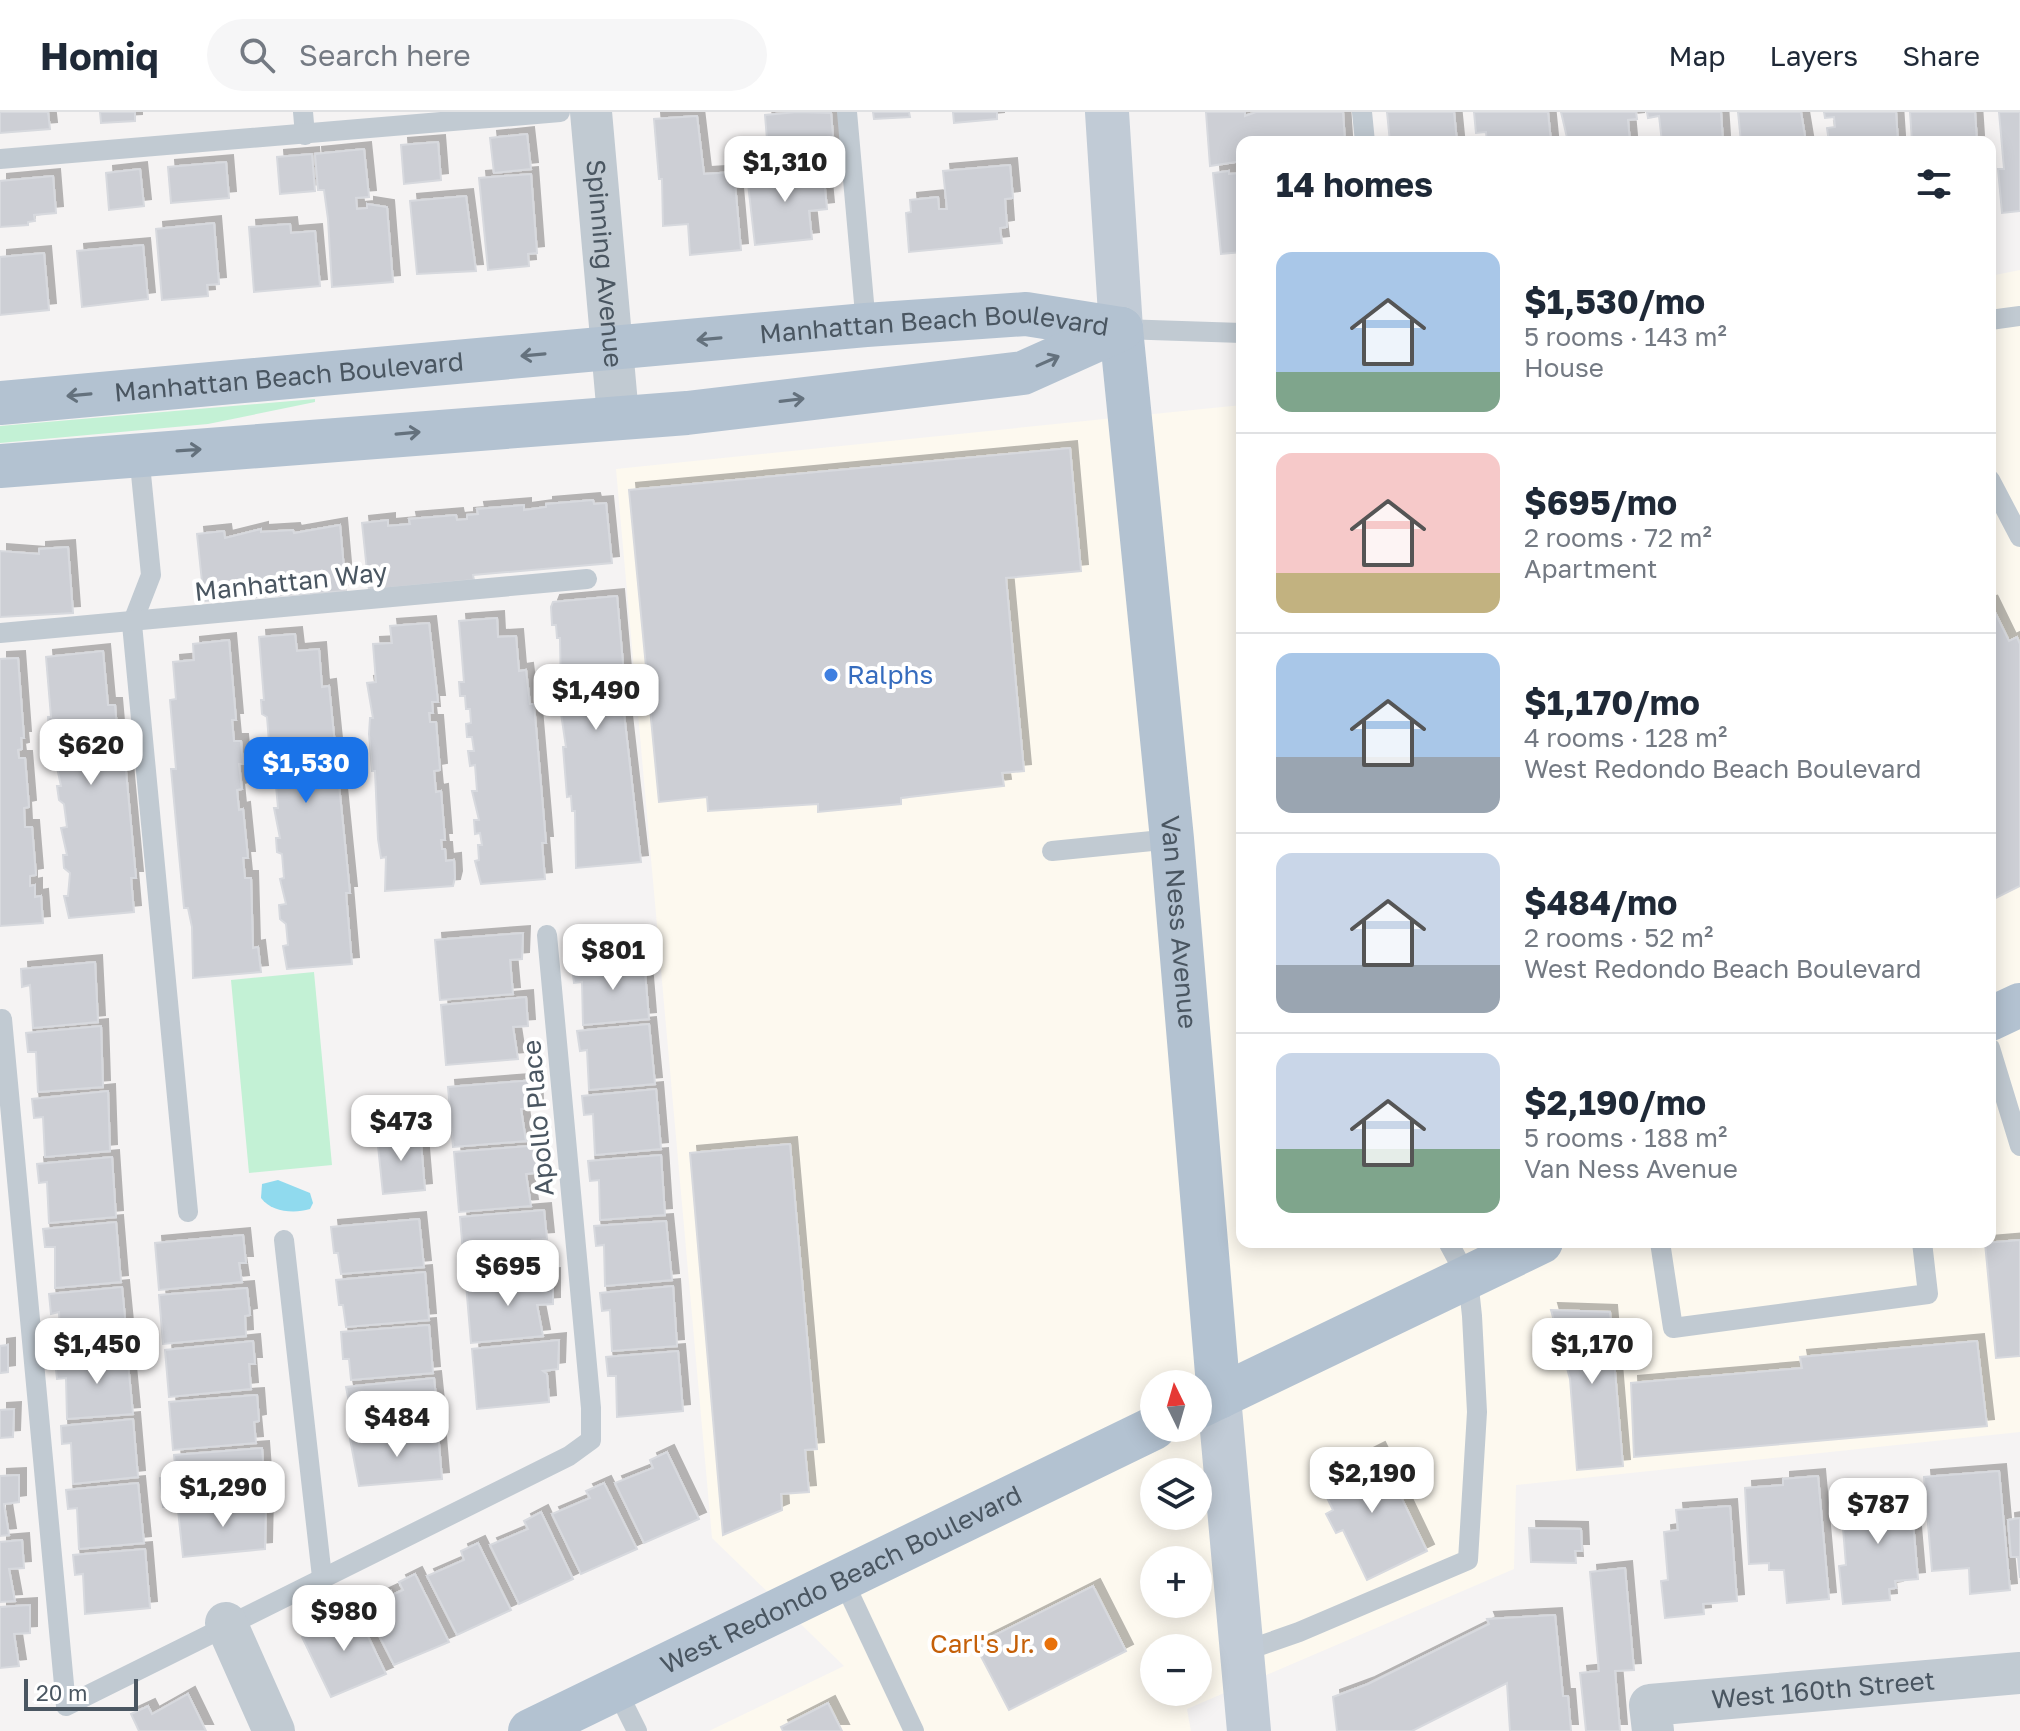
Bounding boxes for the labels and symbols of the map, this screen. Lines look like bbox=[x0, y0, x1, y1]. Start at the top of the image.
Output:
pin: $1,310 bbox=[720, 136, 850, 204]
street label: Spinning Avenue bbox=[580, 158, 630, 369]
street label: Manhattan Beach Boulevard bbox=[758, 298, 1111, 350]
one-way arrow bbox=[696, 331, 723, 346]
street label: Manhattan Beach Boulevard bbox=[113, 345, 465, 408]
one-way arrow bbox=[520, 347, 547, 362]
one-way arrow bbox=[1036, 353, 1060, 368]
one-way arrow bbox=[66, 388, 93, 403]
one-way arrow bbox=[779, 392, 805, 407]
one-way arrow bbox=[394, 425, 421, 440]
one-way arrow bbox=[175, 442, 202, 457]
street label: Manhattan Way bbox=[193, 556, 389, 607]
place label: Ralphs bbox=[847, 659, 933, 690]
pin: $1,490 bbox=[531, 664, 661, 732]
marker: Ralphs bbox=[822, 666, 840, 684]
pin: $620 bbox=[44, 719, 138, 787]
pin: $1,530 bbox=[241, 737, 371, 805]
street label: Van Ness Avenue bbox=[1155, 814, 1204, 1030]
pin: $801 bbox=[566, 924, 660, 992]
street label: Apollo Place bbox=[515, 1039, 560, 1197]
pin: $473 bbox=[354, 1095, 448, 1163]
pin: $695 bbox=[461, 1240, 555, 1308]
pin: $1,450 bbox=[32, 1318, 162, 1386]
pin: $1,170 bbox=[1527, 1318, 1657, 1386]
north arrow bbox=[1140, 1370, 1212, 1442]
pin: $484 bbox=[350, 1391, 444, 1459]
pin: $2,190 bbox=[1307, 1447, 1437, 1515]
pin: $1,290 bbox=[158, 1461, 288, 1529]
pin: $787 bbox=[1831, 1478, 1925, 1546]
street label: West Redondo Beach Boulevard bbox=[655, 1479, 1027, 1680]
pin: $980 bbox=[297, 1585, 391, 1653]
place label: Carl's Jr. bbox=[930, 1628, 1035, 1659]
marker: Carl's Jr. bbox=[1042, 1635, 1060, 1653]
street label: West 160th Street bbox=[1710, 1664, 1936, 1715]
scale bar bbox=[24, 1675, 138, 1711]

